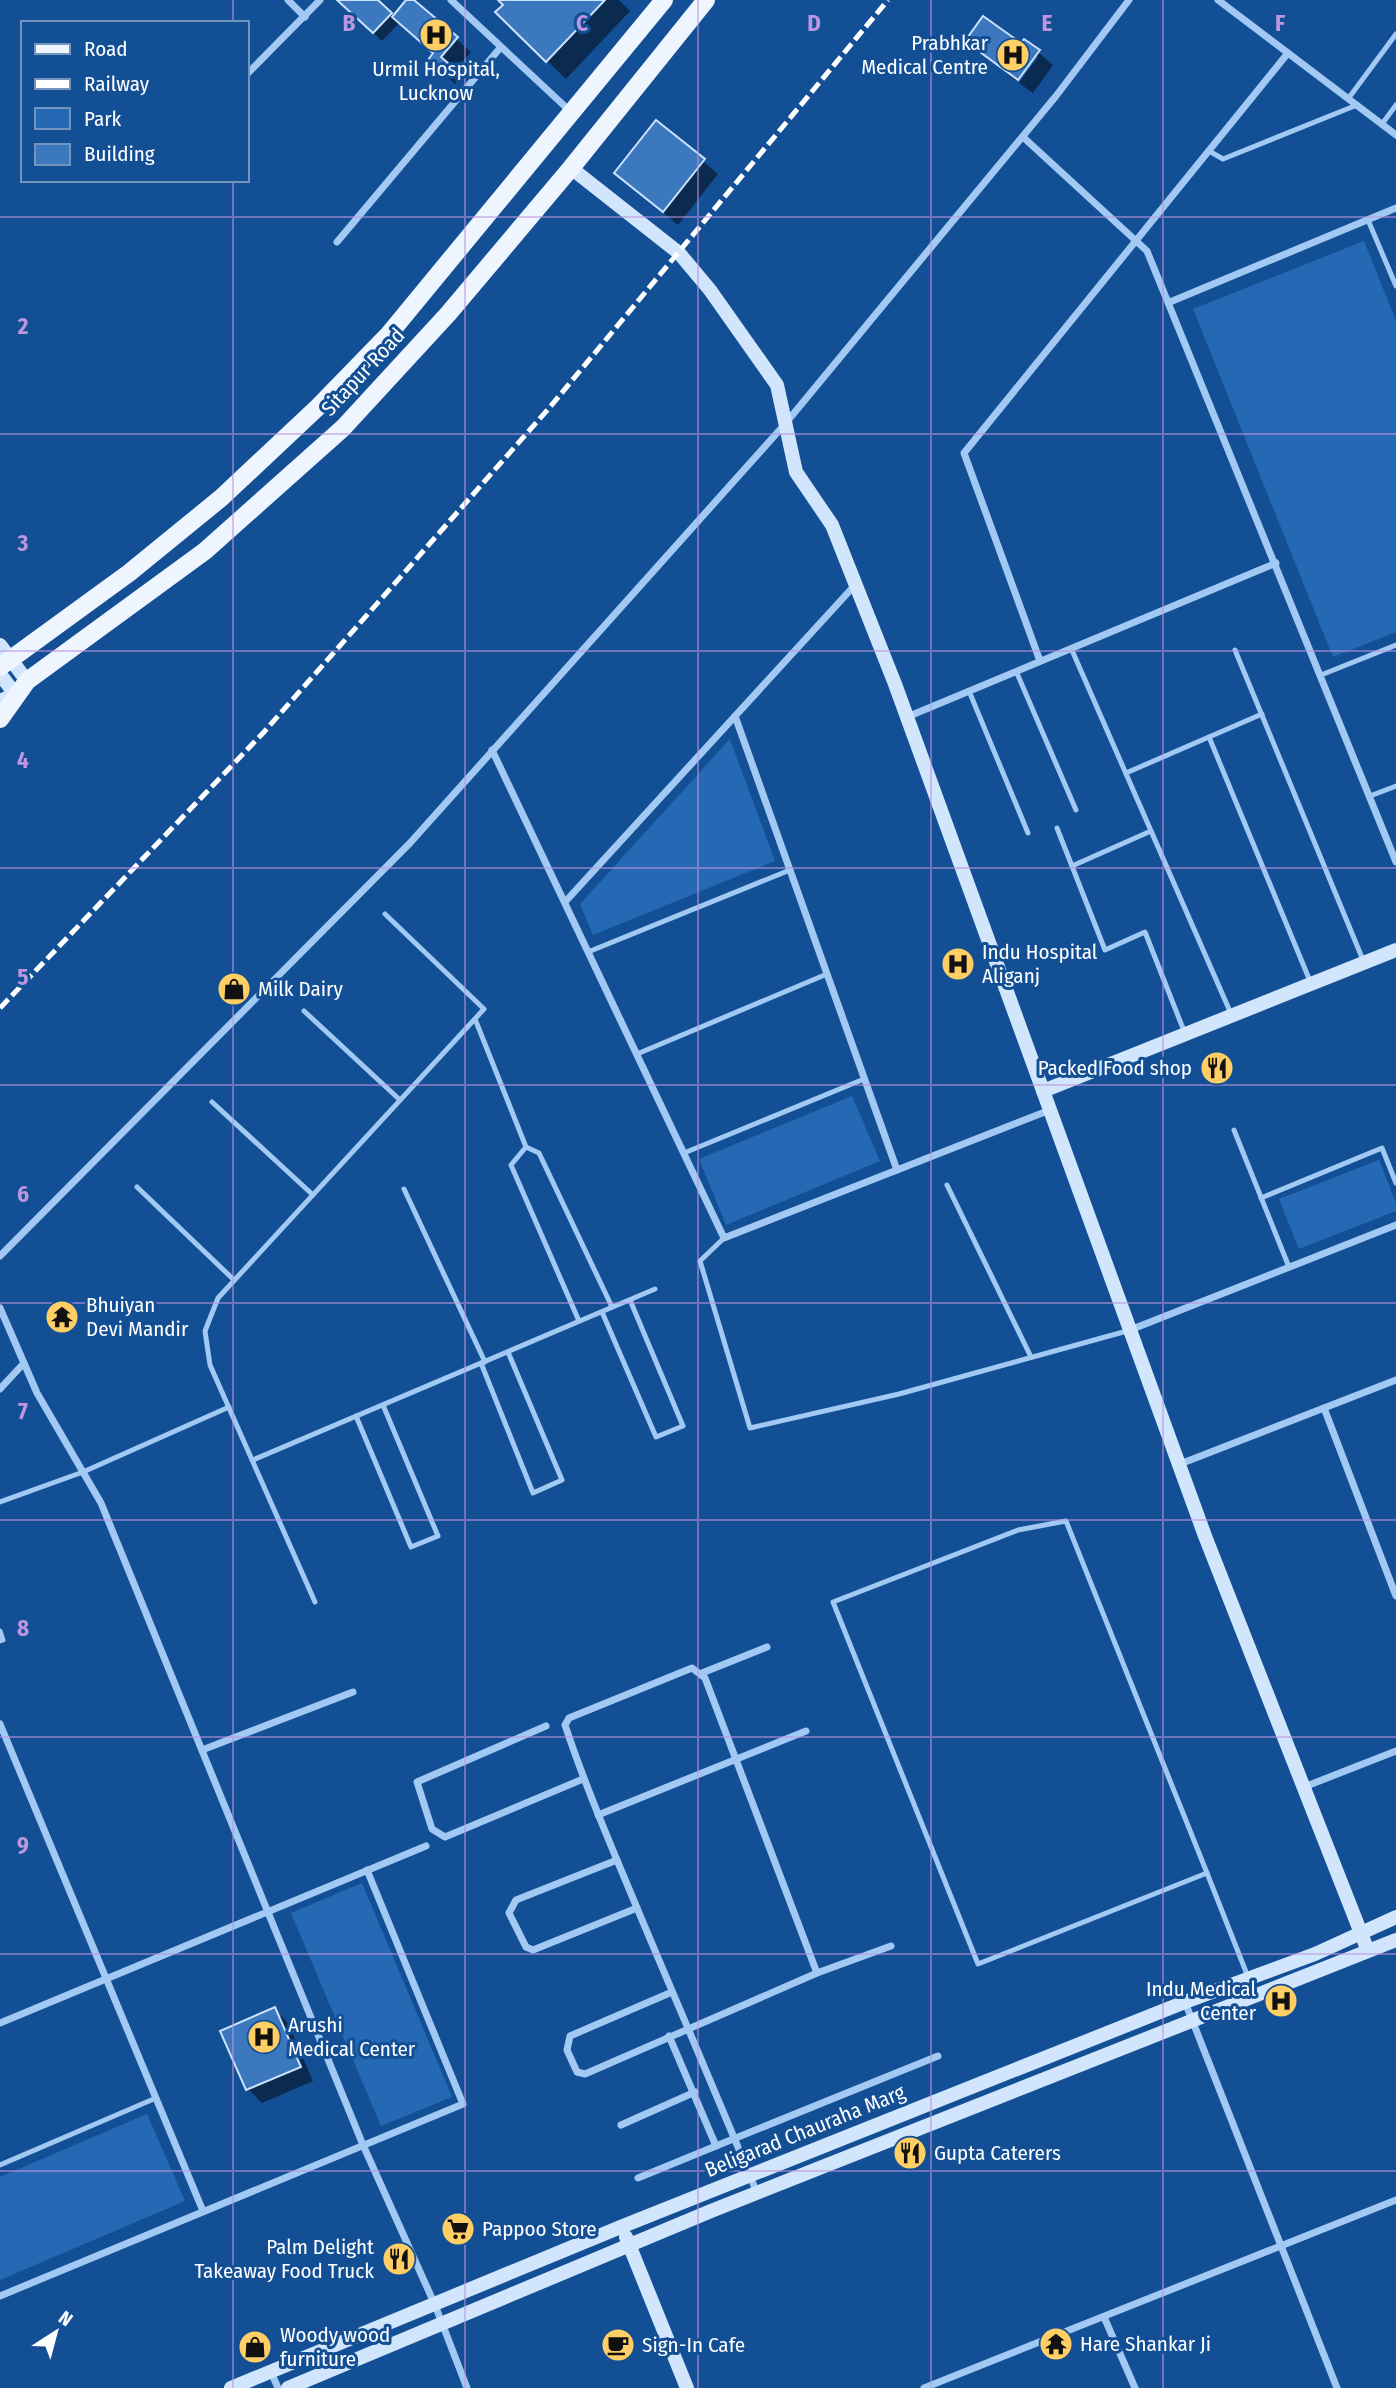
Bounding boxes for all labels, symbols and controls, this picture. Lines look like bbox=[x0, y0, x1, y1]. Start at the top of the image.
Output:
text: B bbox=[343, 9, 356, 37]
text: C bbox=[576, 9, 588, 37]
text: D bbox=[807, 9, 821, 37]
text: E bbox=[1042, 9, 1053, 37]
text: F bbox=[1275, 9, 1285, 37]
hospital icon: Urmil Hospital, Lucknow bbox=[417, 16, 455, 54]
legend bbox=[21, 21, 248, 182]
place label: Prabhkar Medical Centre bbox=[861, 30, 989, 80]
text: Road bbox=[84, 36, 128, 62]
hospital icon: Prabhkar Medical Centre bbox=[994, 36, 1032, 74]
place label: Urmil Hospital, Lucknow bbox=[372, 56, 500, 106]
text: Railway bbox=[84, 71, 150, 97]
text: Park bbox=[84, 106, 122, 132]
text: Building bbox=[84, 141, 155, 167]
text: 2 bbox=[17, 312, 29, 340]
street label: Sitapur Road bbox=[316, 323, 410, 421]
text: 3 bbox=[17, 529, 29, 557]
text: 4 bbox=[17, 746, 29, 774]
place label: Indu Hospital Aliganj bbox=[982, 939, 1098, 989]
hospital icon: Indu Hospital Aliganj bbox=[939, 945, 977, 983]
text: 5 bbox=[17, 963, 29, 991]
shop icon: Milk Dairy bbox=[215, 970, 253, 1008]
place label: Milk Dairy bbox=[258, 976, 343, 1002]
restaurant icon: Packed Food shop bbox=[1198, 1049, 1236, 1087]
place label: Packed Food shop bbox=[1038, 1055, 1192, 1081]
text: 6 bbox=[17, 1180, 29, 1208]
place label: Bhuiyan Devi Mandir bbox=[86, 1292, 189, 1342]
temple icon: Bhuiyan Devi Mandir bbox=[43, 1298, 81, 1336]
text: 7 bbox=[18, 1397, 28, 1425]
text: 8 bbox=[17, 1614, 29, 1642]
text: 9 bbox=[17, 1831, 29, 1859]
place label: Indu Medical Center bbox=[1146, 1976, 1257, 2026]
hospital icon: Indu Medical Center bbox=[1262, 1982, 1300, 2020]
place label: Arushi Medical Center bbox=[288, 2012, 416, 2062]
hospital icon: Arushi Medical Center bbox=[245, 2018, 283, 2056]
street label: Beligarad Chauraha Marg bbox=[701, 2079, 909, 2183]
restaurant icon: Gupta Caterers bbox=[891, 2134, 929, 2172]
place label: Gupta Caterers bbox=[934, 2140, 1061, 2166]
supermarket icon: Pappoo Store bbox=[439, 2210, 477, 2248]
place label: Pappoo Store bbox=[482, 2216, 597, 2242]
place label: Palm Delight Takeaway Food Truck bbox=[194, 2234, 374, 2284]
restaurant icon: Palm Delight Takeaway Food Truck bbox=[380, 2240, 418, 2278]
north arrow bbox=[21, 2297, 91, 2367]
text: N bbox=[54, 2306, 77, 2331]
place label: Woody wood furniture bbox=[280, 2322, 390, 2372]
temple icon: Hare Shankar Ji bbox=[1037, 2325, 1075, 2363]
cafe icon: Sign-In Cafe bbox=[599, 2326, 637, 2364]
shop icon: Woody wood furniture bbox=[236, 2328, 274, 2366]
place label: Hare Shankar Ji bbox=[1080, 2331, 1211, 2357]
place label: Sign-In Cafe bbox=[642, 2332, 745, 2358]

